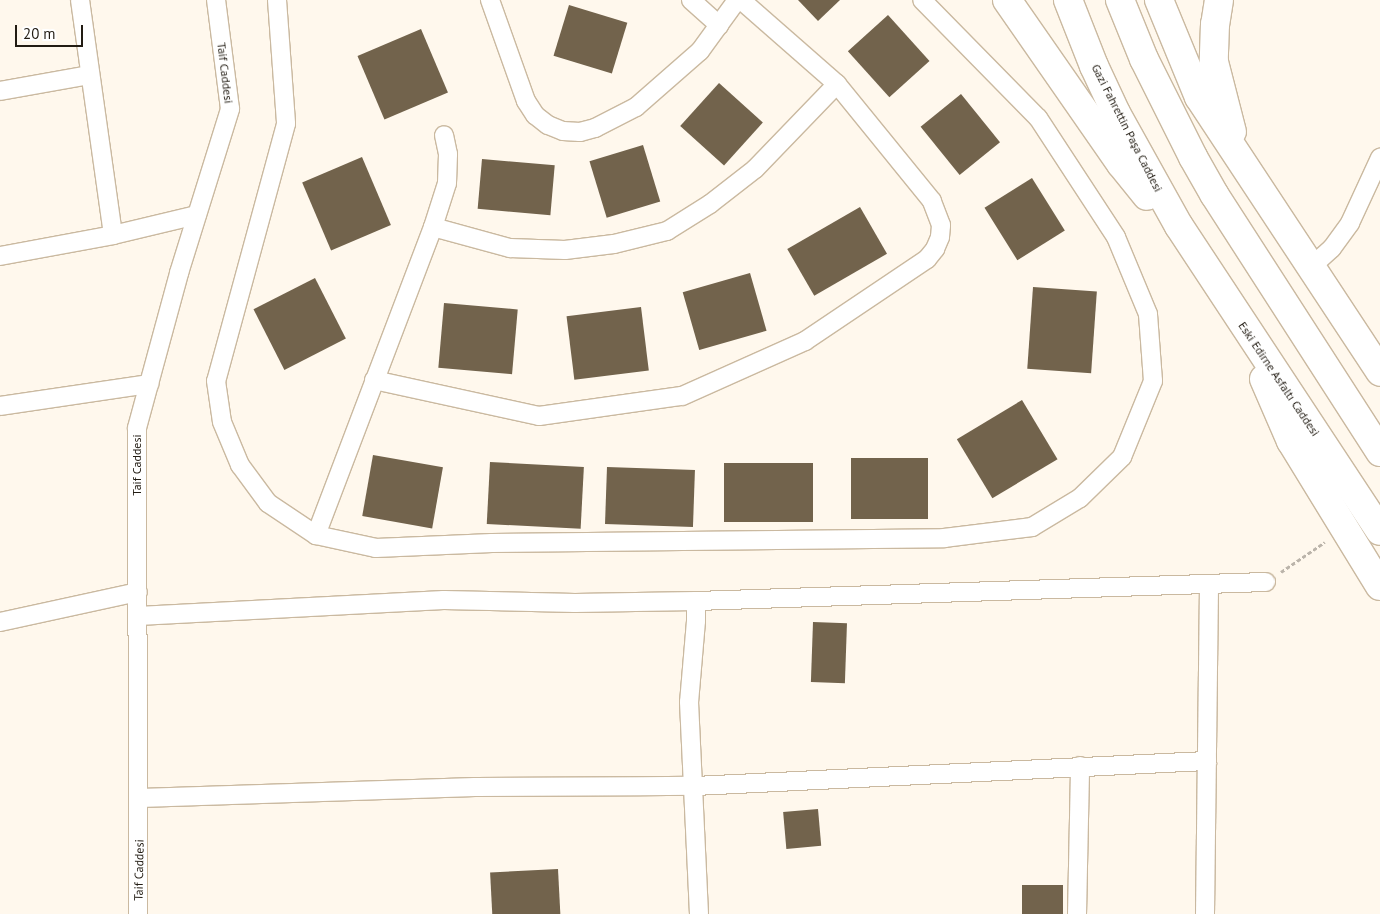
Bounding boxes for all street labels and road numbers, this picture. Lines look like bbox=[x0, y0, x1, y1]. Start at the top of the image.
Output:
street label: Taif Caddesi bbox=[214, 42, 236, 104]
street label: Gazi Fahrettin Paşa Caddesi bbox=[1088, 62, 1166, 194]
street label: Eski Edirne Asfaltı Caddesi bbox=[1235, 319, 1323, 439]
street label: Taif Caddesi bbox=[130, 434, 144, 496]
street label: Taif Caddesi bbox=[131, 839, 147, 901]

